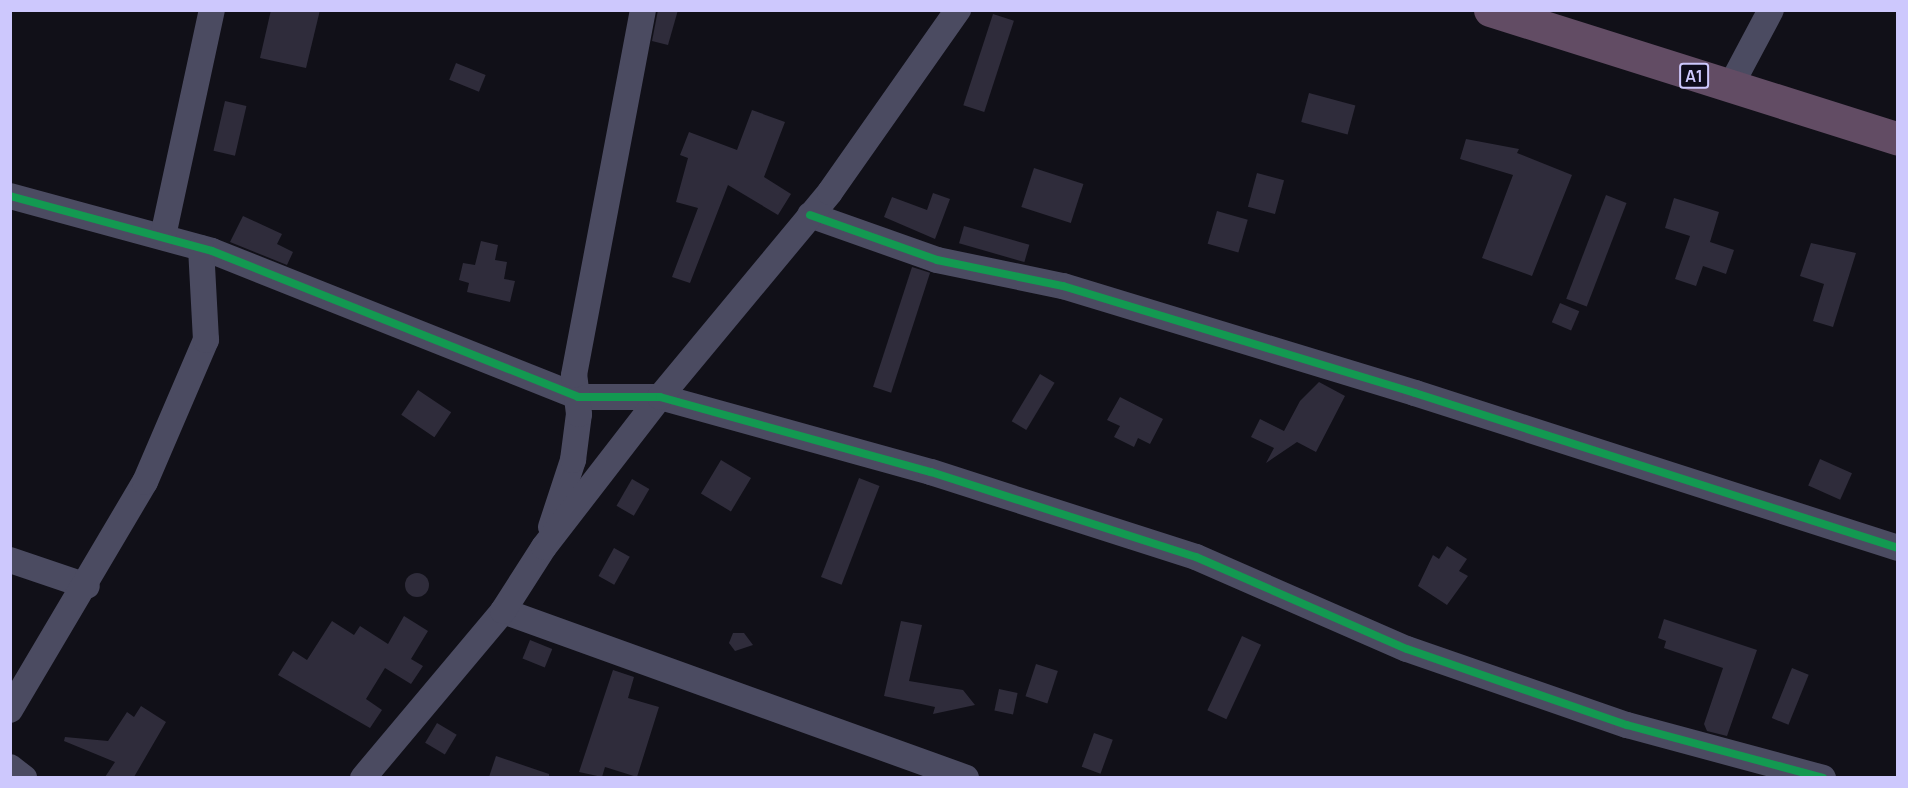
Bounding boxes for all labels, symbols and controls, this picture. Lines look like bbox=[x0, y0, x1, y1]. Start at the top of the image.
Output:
road number: A1 bbox=[1679, 63, 1709, 89]

